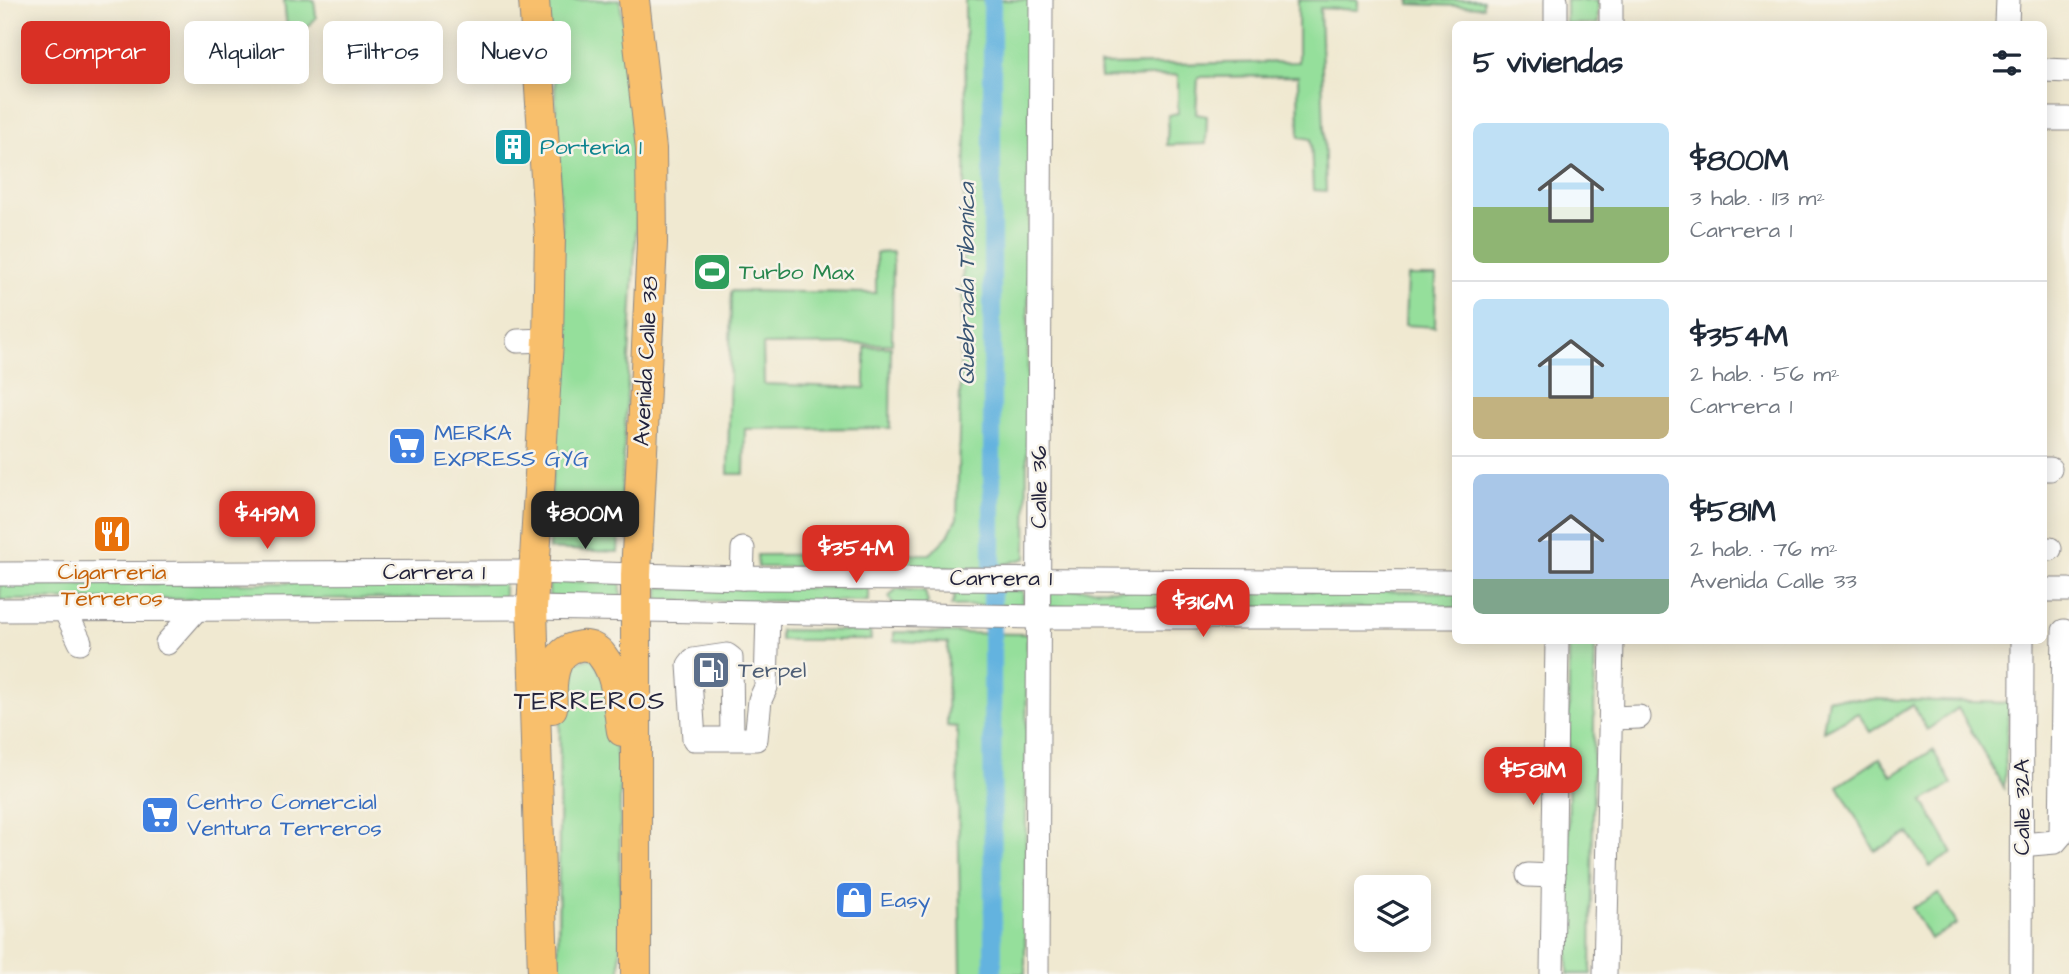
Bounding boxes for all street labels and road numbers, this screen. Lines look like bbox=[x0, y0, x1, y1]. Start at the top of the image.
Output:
street label: Avenida Calle 38 bbox=[626, 275, 666, 447]
street label: Calle 36 bbox=[1023, 446, 1055, 529]
street label: Carrera 1 bbox=[383, 556, 485, 588]
street label: Carrera 1 bbox=[950, 562, 1052, 594]
street label: Calle 32A bbox=[2006, 759, 2038, 855]

